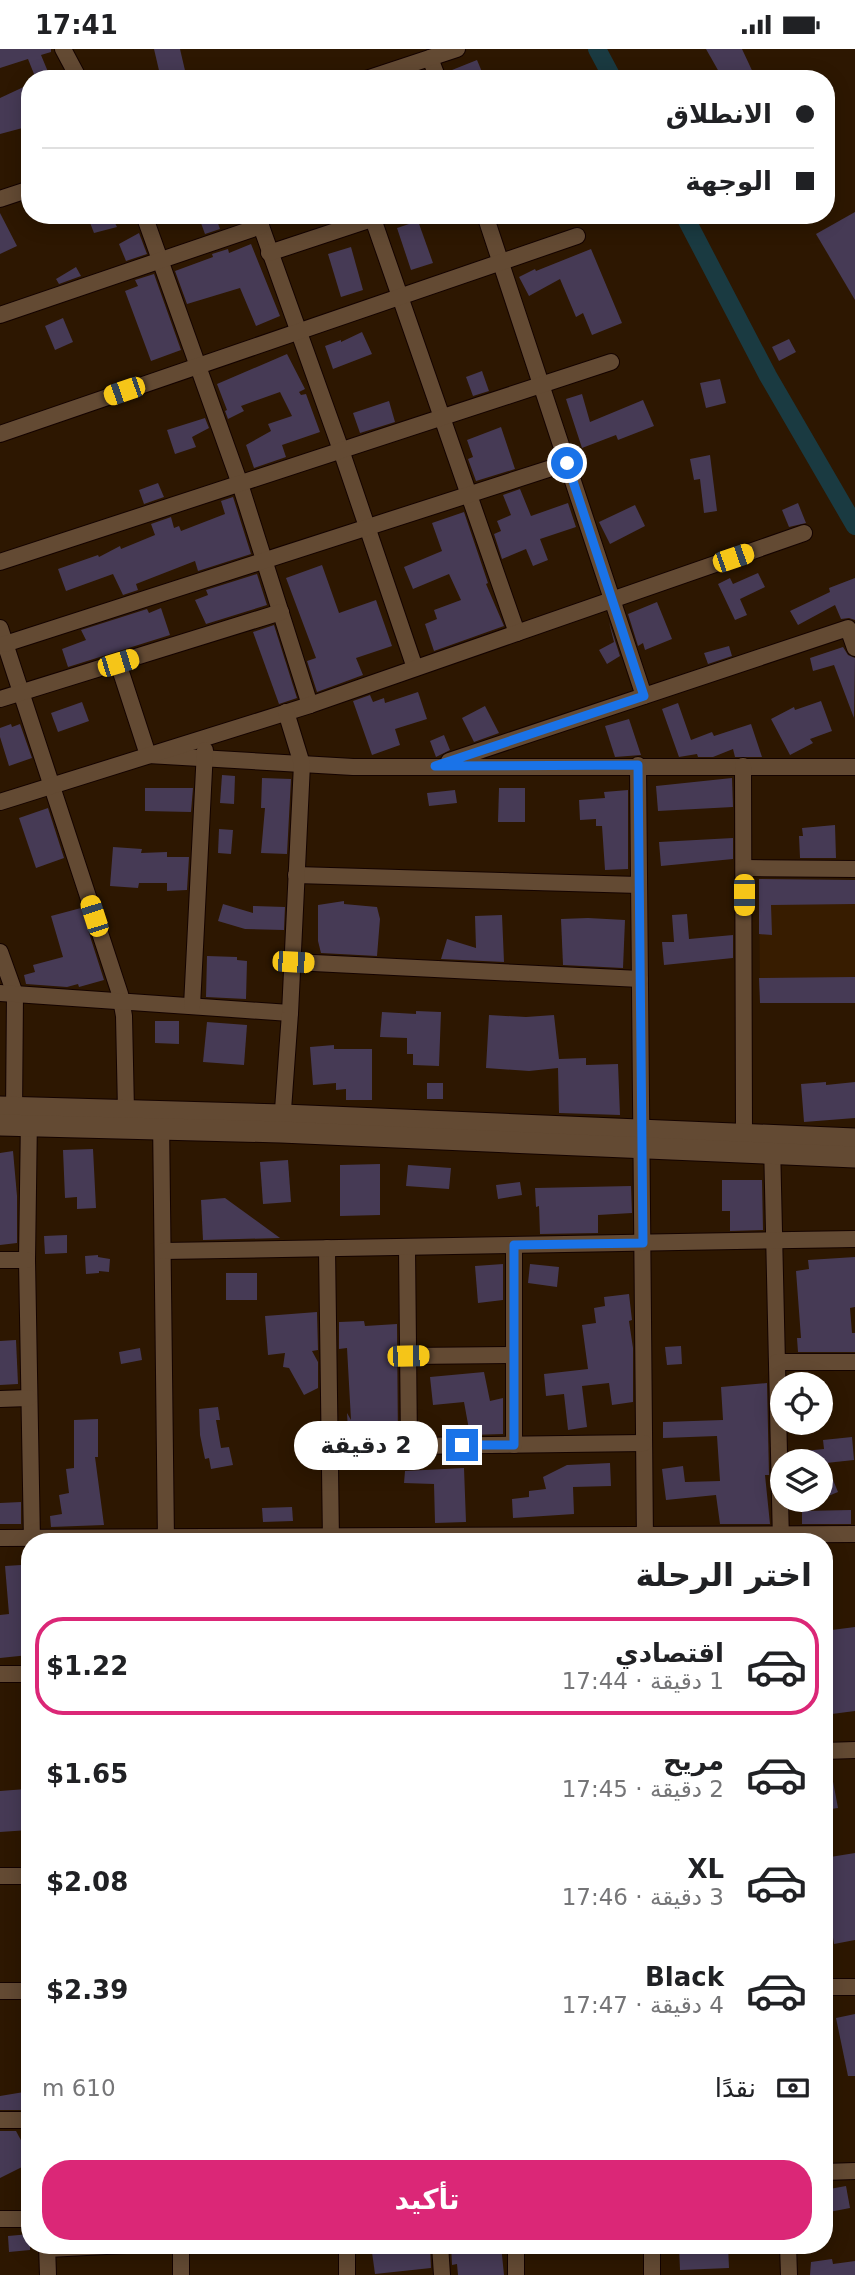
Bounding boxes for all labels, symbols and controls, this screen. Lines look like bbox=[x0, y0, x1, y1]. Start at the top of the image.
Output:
text: 17:41 bbox=[35, 10, 118, 40]
text: الانطلاق bbox=[666, 99, 772, 129]
text: الوجهة bbox=[685, 166, 772, 196]
car bbox=[101, 374, 148, 408]
route start bbox=[551, 447, 583, 479]
car bbox=[710, 541, 757, 575]
car bbox=[95, 647, 142, 679]
car bbox=[734, 874, 755, 916]
car bbox=[78, 893, 111, 939]
car bbox=[272, 950, 315, 974]
car bbox=[387, 1345, 430, 1367]
map controls bbox=[770, 1372, 833, 1512]
button: locate bbox=[770, 1372, 833, 1435]
callout: 2 دقيقة bbox=[294, 1421, 438, 1469]
route end bbox=[446, 1429, 478, 1461]
text: 2 دقيقة bbox=[321, 1432, 411, 1458]
button: layers bbox=[770, 1449, 833, 1512]
text: اختر الرحلة bbox=[635, 1556, 812, 1594]
icon: car bbox=[745, 1635, 808, 1698]
text: اقتصادي bbox=[615, 1638, 724, 1668]
text: $1.22 bbox=[46, 1651, 128, 1681]
text: 1 دقيقة · 17:44 bbox=[562, 1668, 724, 1694]
icon: car bbox=[745, 1743, 808, 1806]
text: مريح bbox=[663, 1746, 724, 1776]
text: $1.65 bbox=[46, 1759, 128, 1789]
text: 2 دقيقة · 17:45 bbox=[562, 1776, 724, 1802]
icon: car bbox=[745, 1851, 808, 1914]
text: XL bbox=[687, 1854, 724, 1884]
text: $2.08 bbox=[46, 1867, 128, 1897]
text: 3 دقيقة · 17:46 bbox=[562, 1884, 724, 1910]
icon: car bbox=[745, 1959, 808, 2022]
text: Black bbox=[645, 1962, 724, 1992]
text: $2.39 bbox=[46, 1975, 128, 2005]
text: 4 دقيقة · 17:47 bbox=[562, 1992, 724, 2018]
icon: cash bbox=[774, 2069, 812, 2107]
text: نقدًا bbox=[715, 2073, 756, 2103]
text: 610 m bbox=[42, 2075, 116, 2101]
button: تأكيد bbox=[42, 2160, 812, 2240]

